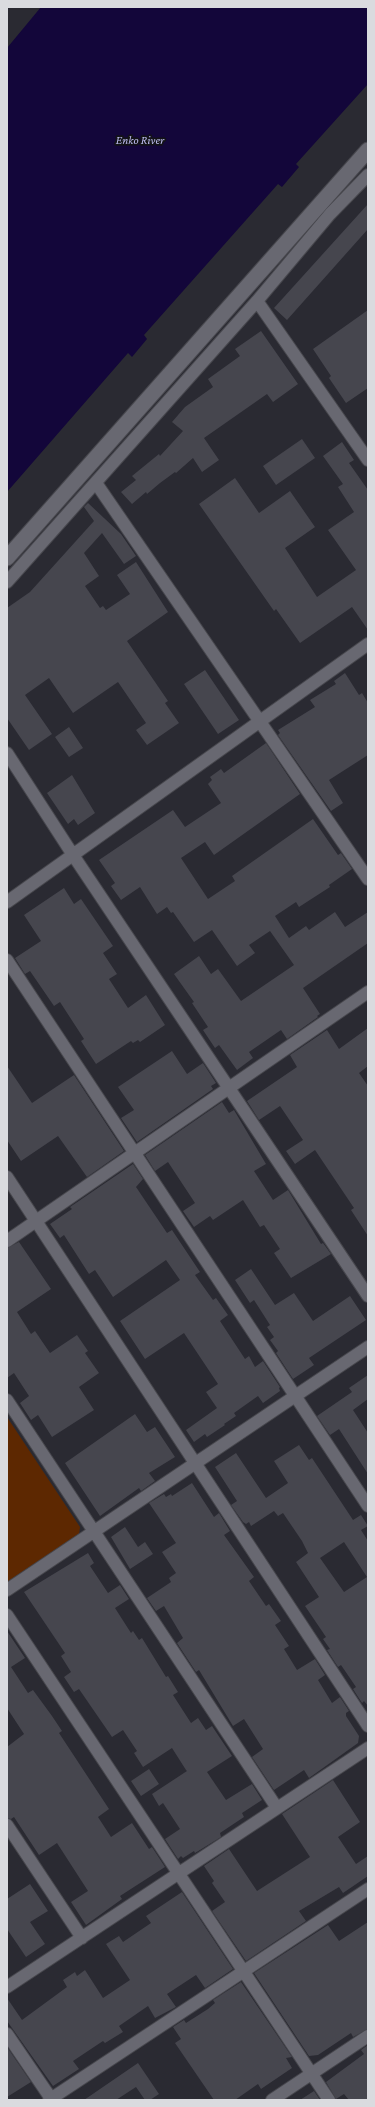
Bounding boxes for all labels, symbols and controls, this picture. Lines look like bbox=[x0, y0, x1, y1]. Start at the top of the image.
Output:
water label: Enko River bbox=[116, 133, 164, 147]

